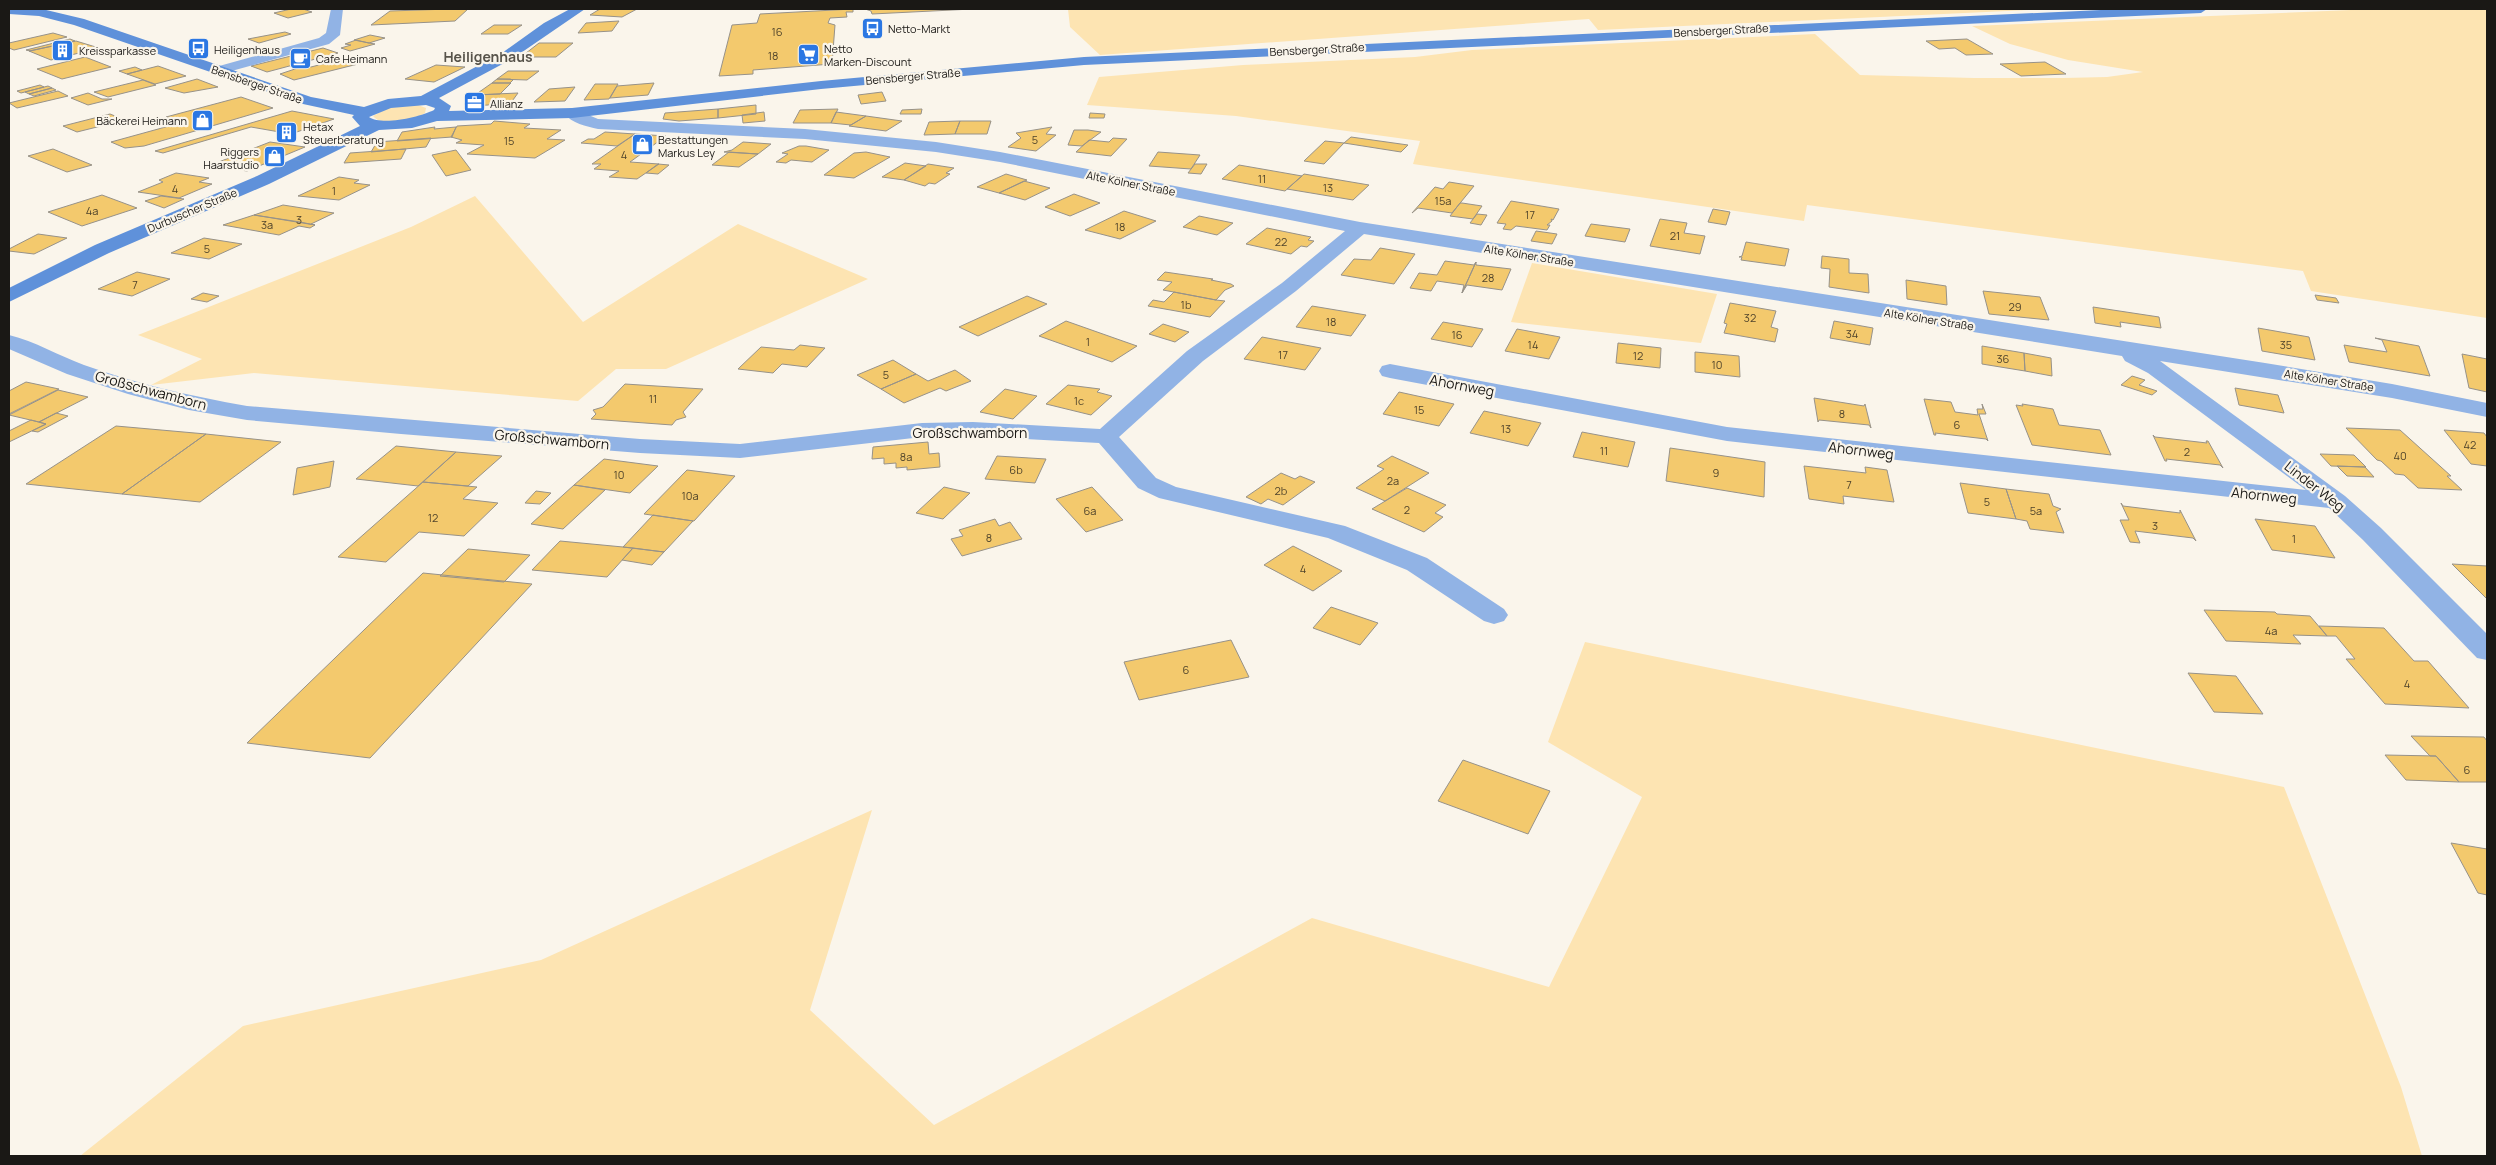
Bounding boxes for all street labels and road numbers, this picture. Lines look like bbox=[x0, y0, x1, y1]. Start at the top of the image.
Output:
street label: Bensberger Straße bbox=[1673, 20, 1769, 40]
street label: Bensberger Straße bbox=[1269, 39, 1365, 59]
street label: Bensberger Straße bbox=[210, 61, 305, 107]
street label: Bensberger Straße bbox=[865, 64, 962, 88]
street label: Alte Kölner Straße bbox=[1085, 167, 1177, 199]
street label: Durbuscher Straße bbox=[145, 184, 240, 236]
street label: Alte Kölner Straße bbox=[1483, 241, 1576, 270]
street label: Alte Kölner Straße bbox=[1883, 305, 1976, 334]
street label: Großschwamborn bbox=[93, 366, 209, 414]
street label: Alte Kölner Straße bbox=[2283, 366, 2376, 395]
street label: Ahornweg bbox=[1428, 369, 1496, 401]
street label: Großschwamborn bbox=[913, 423, 1027, 442]
street label: Großschwamborn bbox=[494, 425, 610, 453]
street label: Ahornweg bbox=[1827, 437, 1895, 463]
street label: Linder Weg bbox=[2281, 456, 2349, 516]
street label: Ahornweg bbox=[2230, 482, 2298, 508]

